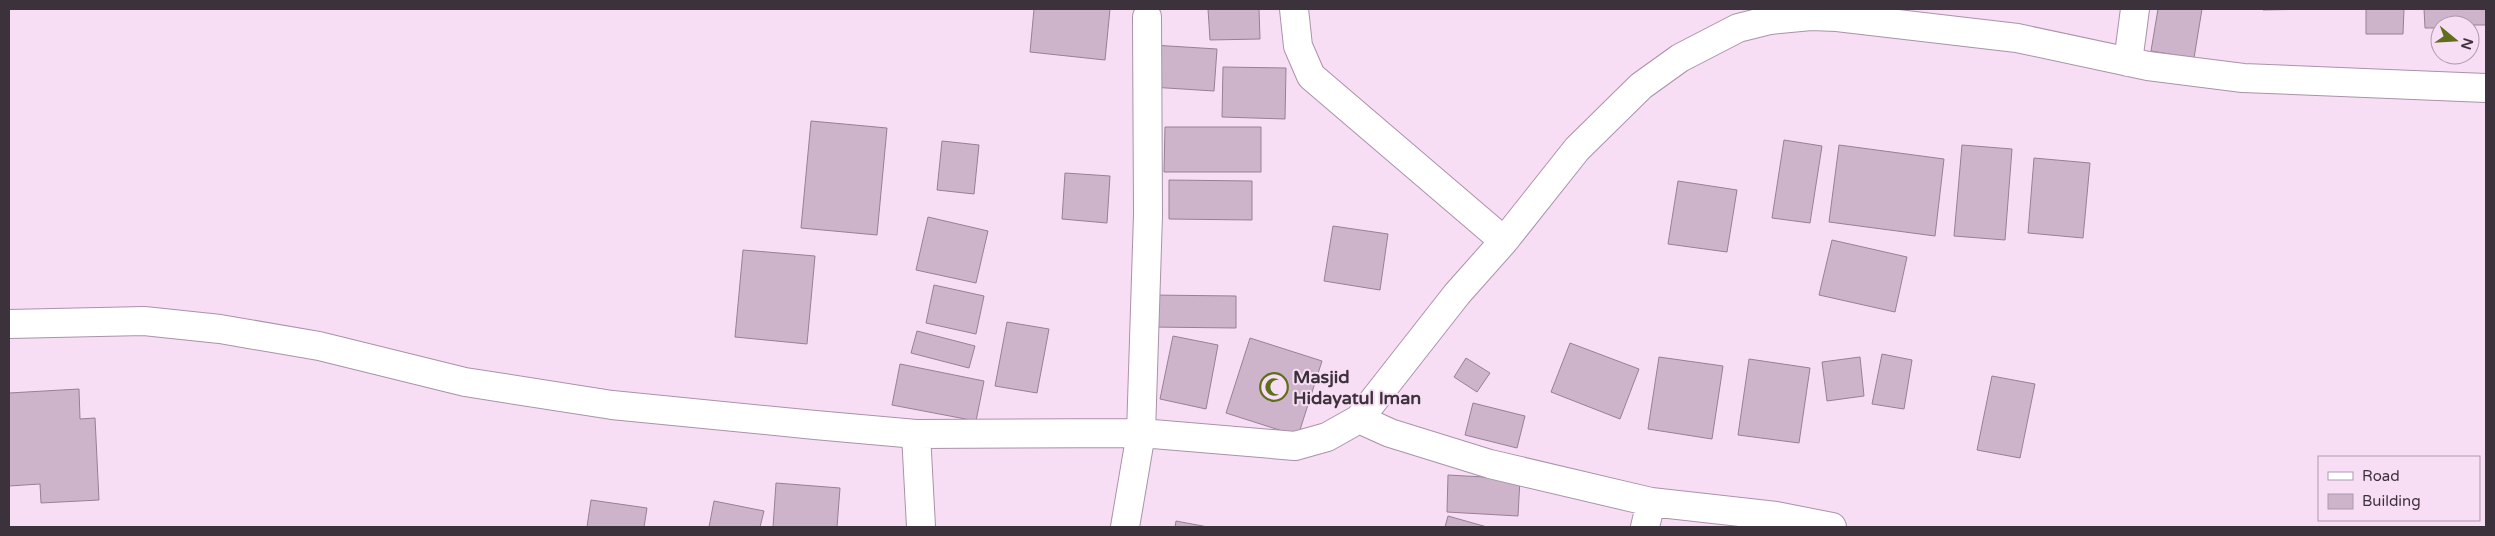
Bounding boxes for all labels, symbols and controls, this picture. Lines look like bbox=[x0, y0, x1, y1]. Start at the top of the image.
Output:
north arrow bbox=[2430, 15, 2480, 65]
text: N bbox=[2457, 36, 2477, 52]
place label: Masjid Hidayatul Iman bbox=[1293, 366, 1421, 409]
mosque icon: Masjid Hidayatul Iman bbox=[1259, 372, 1289, 402]
legend bbox=[2318, 456, 2480, 521]
text: Road bbox=[2362, 467, 2400, 485]
text: Building bbox=[2362, 492, 2421, 510]

